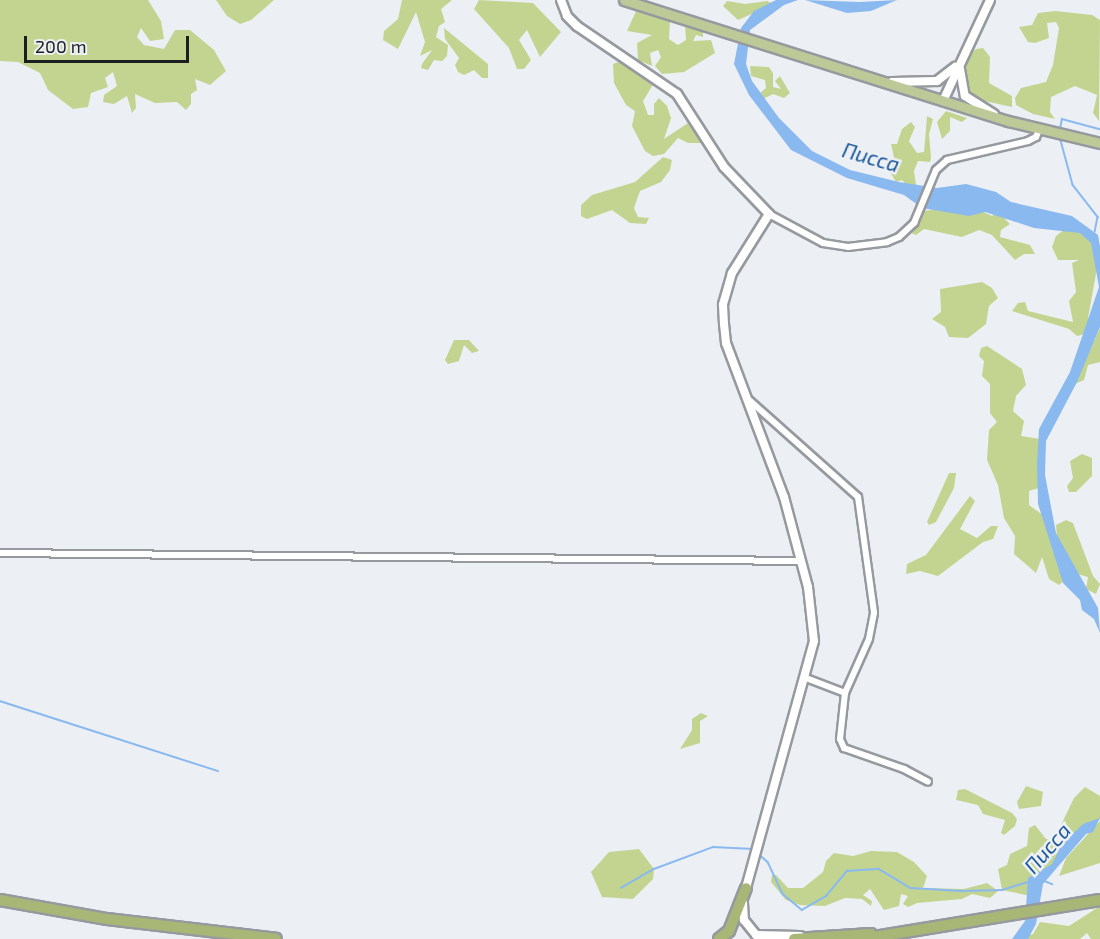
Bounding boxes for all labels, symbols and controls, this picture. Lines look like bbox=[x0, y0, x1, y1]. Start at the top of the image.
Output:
scale bar bbox=[27, 24, 192, 62]
text: 200 m bbox=[35, 35, 87, 57]
water label: Писса bbox=[840, 137, 902, 177]
water label: Писса bbox=[1018, 818, 1076, 878]

